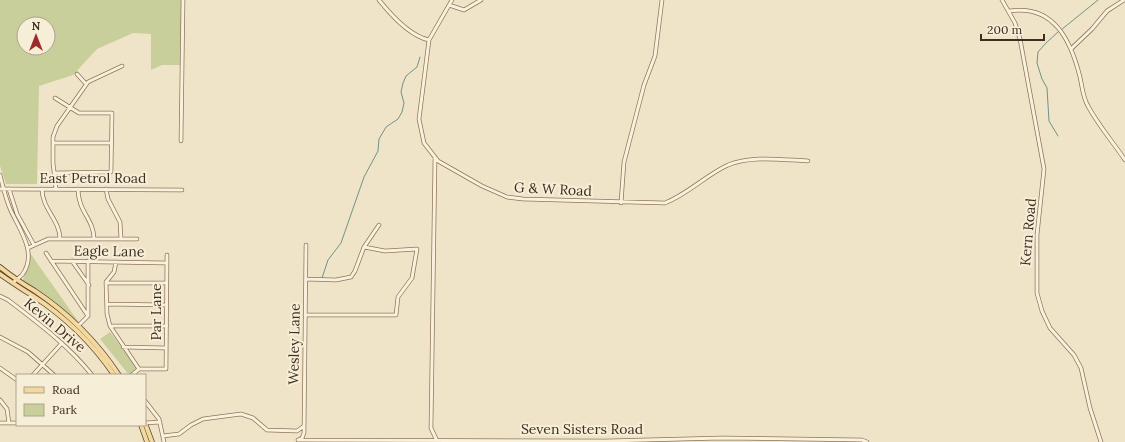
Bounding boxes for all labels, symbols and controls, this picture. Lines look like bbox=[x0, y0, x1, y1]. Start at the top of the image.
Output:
north arrow bbox=[16, 16, 56, 56]
scale bar bbox=[981, 16, 1044, 42]
text: N bbox=[32, 19, 41, 33]
text: 200 m bbox=[987, 22, 1023, 37]
street label: East Petrol Road bbox=[40, 169, 146, 187]
street label: G & W Road bbox=[514, 178, 592, 200]
street label: Kern Road bbox=[1016, 198, 1040, 266]
street label: Eagle Lane bbox=[73, 241, 145, 261]
street label: Par Lane bbox=[147, 283, 165, 341]
street label: Kevin Drive bbox=[20, 294, 90, 356]
street label: Wesley Lane bbox=[284, 303, 304, 385]
legend bbox=[16, 374, 146, 426]
text: Road bbox=[52, 382, 80, 397]
text: Park bbox=[52, 402, 78, 417]
street label: Seven Sisters Road bbox=[521, 420, 643, 438]

